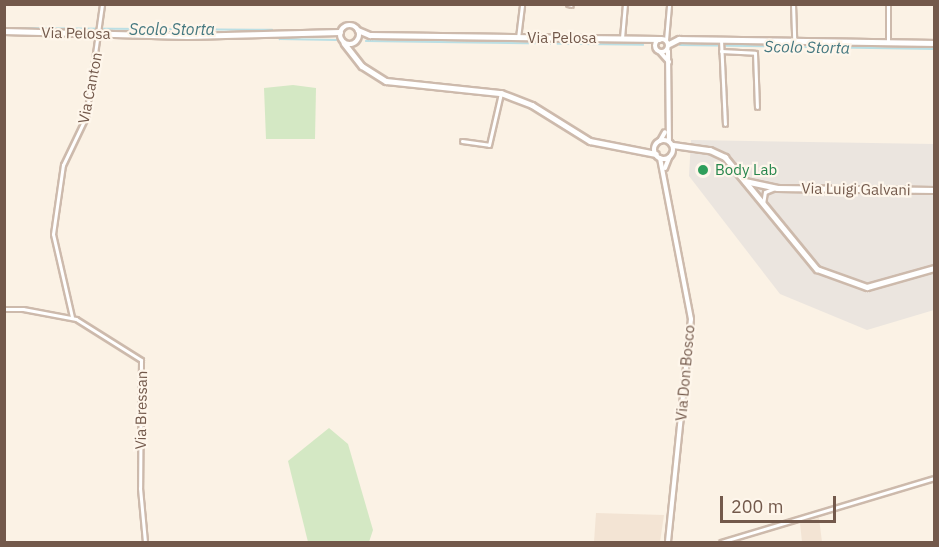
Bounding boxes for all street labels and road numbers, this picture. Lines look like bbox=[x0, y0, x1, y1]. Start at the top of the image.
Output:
street label: Via Pelosa bbox=[41, 23, 111, 43]
street label: Via Pelosa bbox=[527, 29, 597, 47]
street label: Via Canton bbox=[74, 51, 106, 125]
street label: Via Luigi Galvani bbox=[801, 179, 911, 199]
street label: Via Don Bosco bbox=[672, 324, 698, 422]
street label: Via Bressan bbox=[131, 370, 151, 450]

